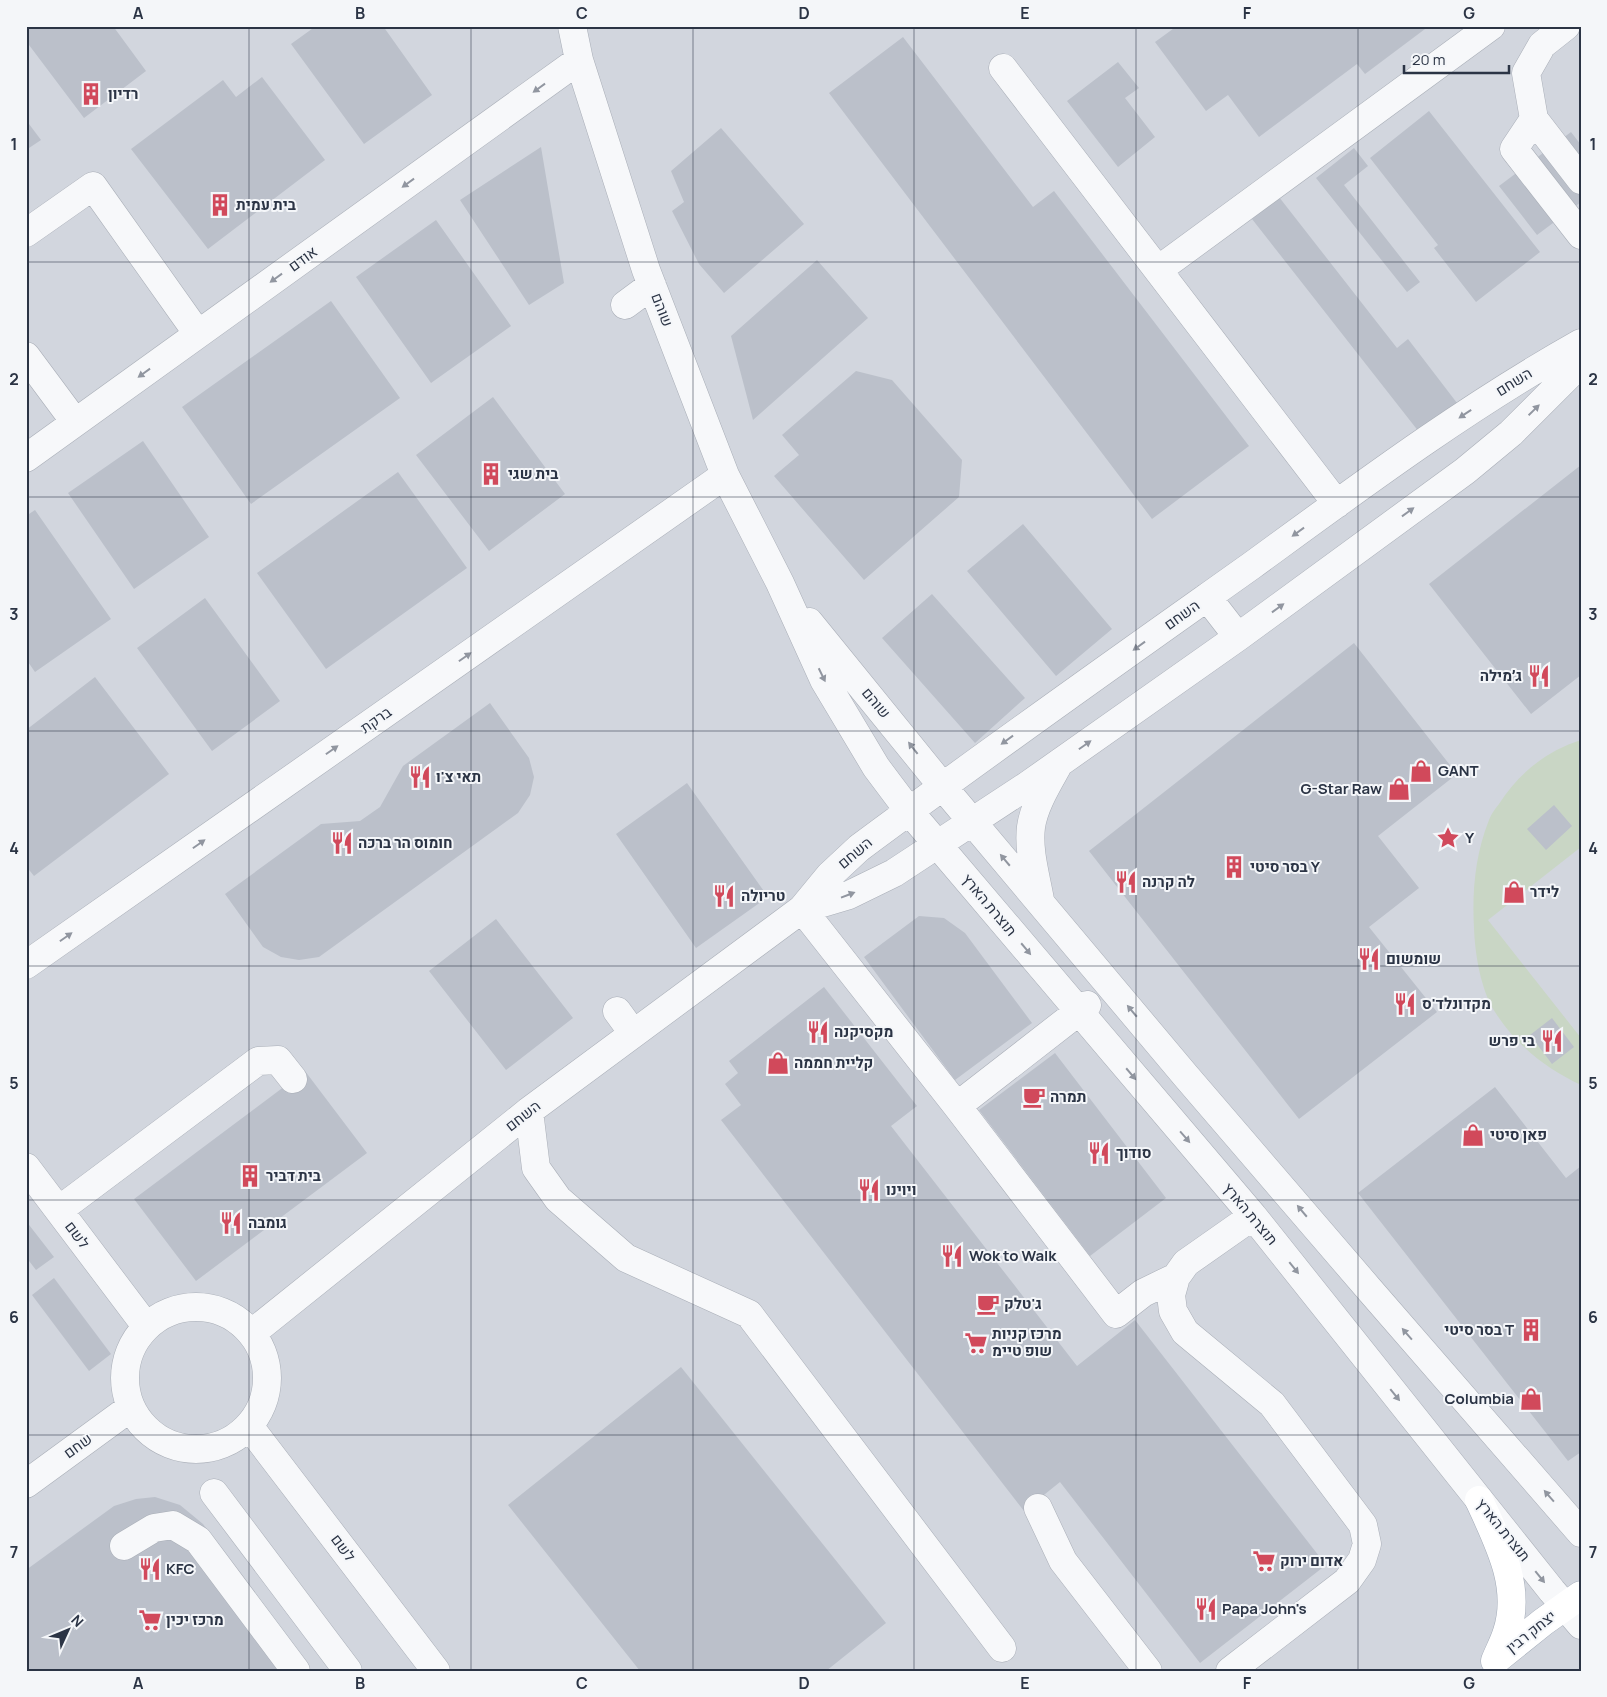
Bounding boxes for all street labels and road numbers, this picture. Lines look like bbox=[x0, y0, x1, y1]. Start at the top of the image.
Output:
street label: אודם bbox=[284, 241, 322, 276]
street label: שוהם bbox=[646, 290, 678, 330]
street label: השחם bbox=[1491, 362, 1536, 401]
street label: השחם bbox=[1160, 595, 1204, 635]
street label: שוהם bbox=[857, 683, 896, 723]
street label: ברקת bbox=[356, 701, 396, 738]
street label: השחם bbox=[833, 832, 877, 873]
street label: תוצרת הארץ bbox=[957, 869, 1022, 940]
street label: השחם bbox=[501, 1095, 545, 1136]
street label: תוצרת הארץ bbox=[1218, 1178, 1283, 1249]
street label: לשם bbox=[60, 1217, 95, 1253]
street label: שחם bbox=[59, 1428, 96, 1463]
street label: תוצרת הארץ bbox=[1471, 1494, 1535, 1566]
street label: לשם bbox=[326, 1530, 361, 1566]
street label: יצחק רבין bbox=[1501, 1605, 1560, 1658]

